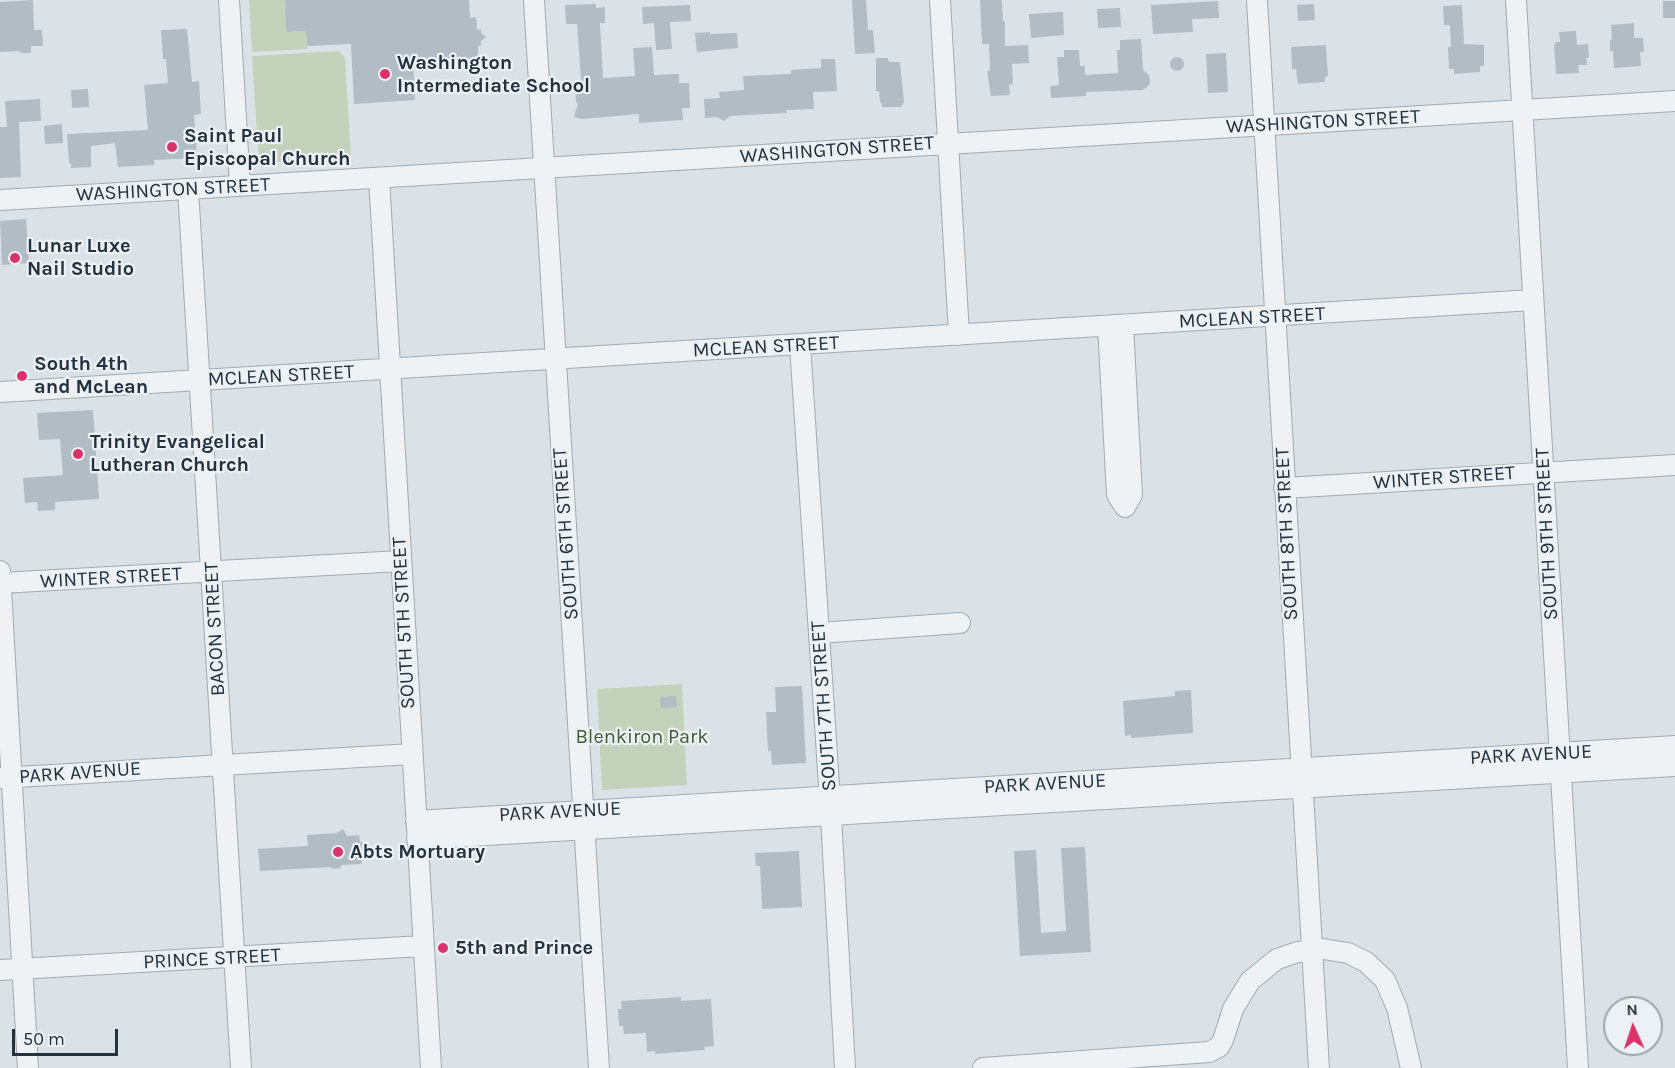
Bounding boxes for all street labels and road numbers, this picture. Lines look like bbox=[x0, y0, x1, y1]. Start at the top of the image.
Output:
street label: WASHINGTON STREET bbox=[1225, 105, 1421, 139]
street label: WASHINGTON STREET bbox=[739, 131, 935, 169]
street label: WASHINGTON STREET bbox=[75, 173, 271, 207]
street label: MCLEAN STREET bbox=[1178, 302, 1326, 334]
street label: MCLEAN STREET bbox=[692, 331, 840, 363]
street label: MCLEAN STREET bbox=[207, 360, 355, 392]
street label: SOUTH 6TH STREET bbox=[548, 447, 584, 621]
street label: SOUTH 8TH STREET bbox=[1270, 447, 1304, 621]
street label: SOUTH 9TH STREET bbox=[1530, 447, 1564, 621]
street label: WINTER STREET bbox=[1372, 461, 1516, 495]
street label: SOUTH 5TH STREET bbox=[388, 536, 420, 710]
street label: BACON STREET bbox=[200, 561, 230, 697]
street label: WINTER STREET bbox=[39, 562, 183, 594]
street label: SOUTH 7TH STREET bbox=[806, 620, 842, 792]
street label: PARK AVENUE bbox=[1469, 740, 1593, 770]
street label: PARK AVENUE bbox=[18, 757, 142, 789]
street label: PARK AVENUE bbox=[983, 769, 1107, 799]
street label: PARK AVENUE bbox=[498, 797, 622, 827]
street label: PRINCE STREET bbox=[143, 943, 281, 975]

